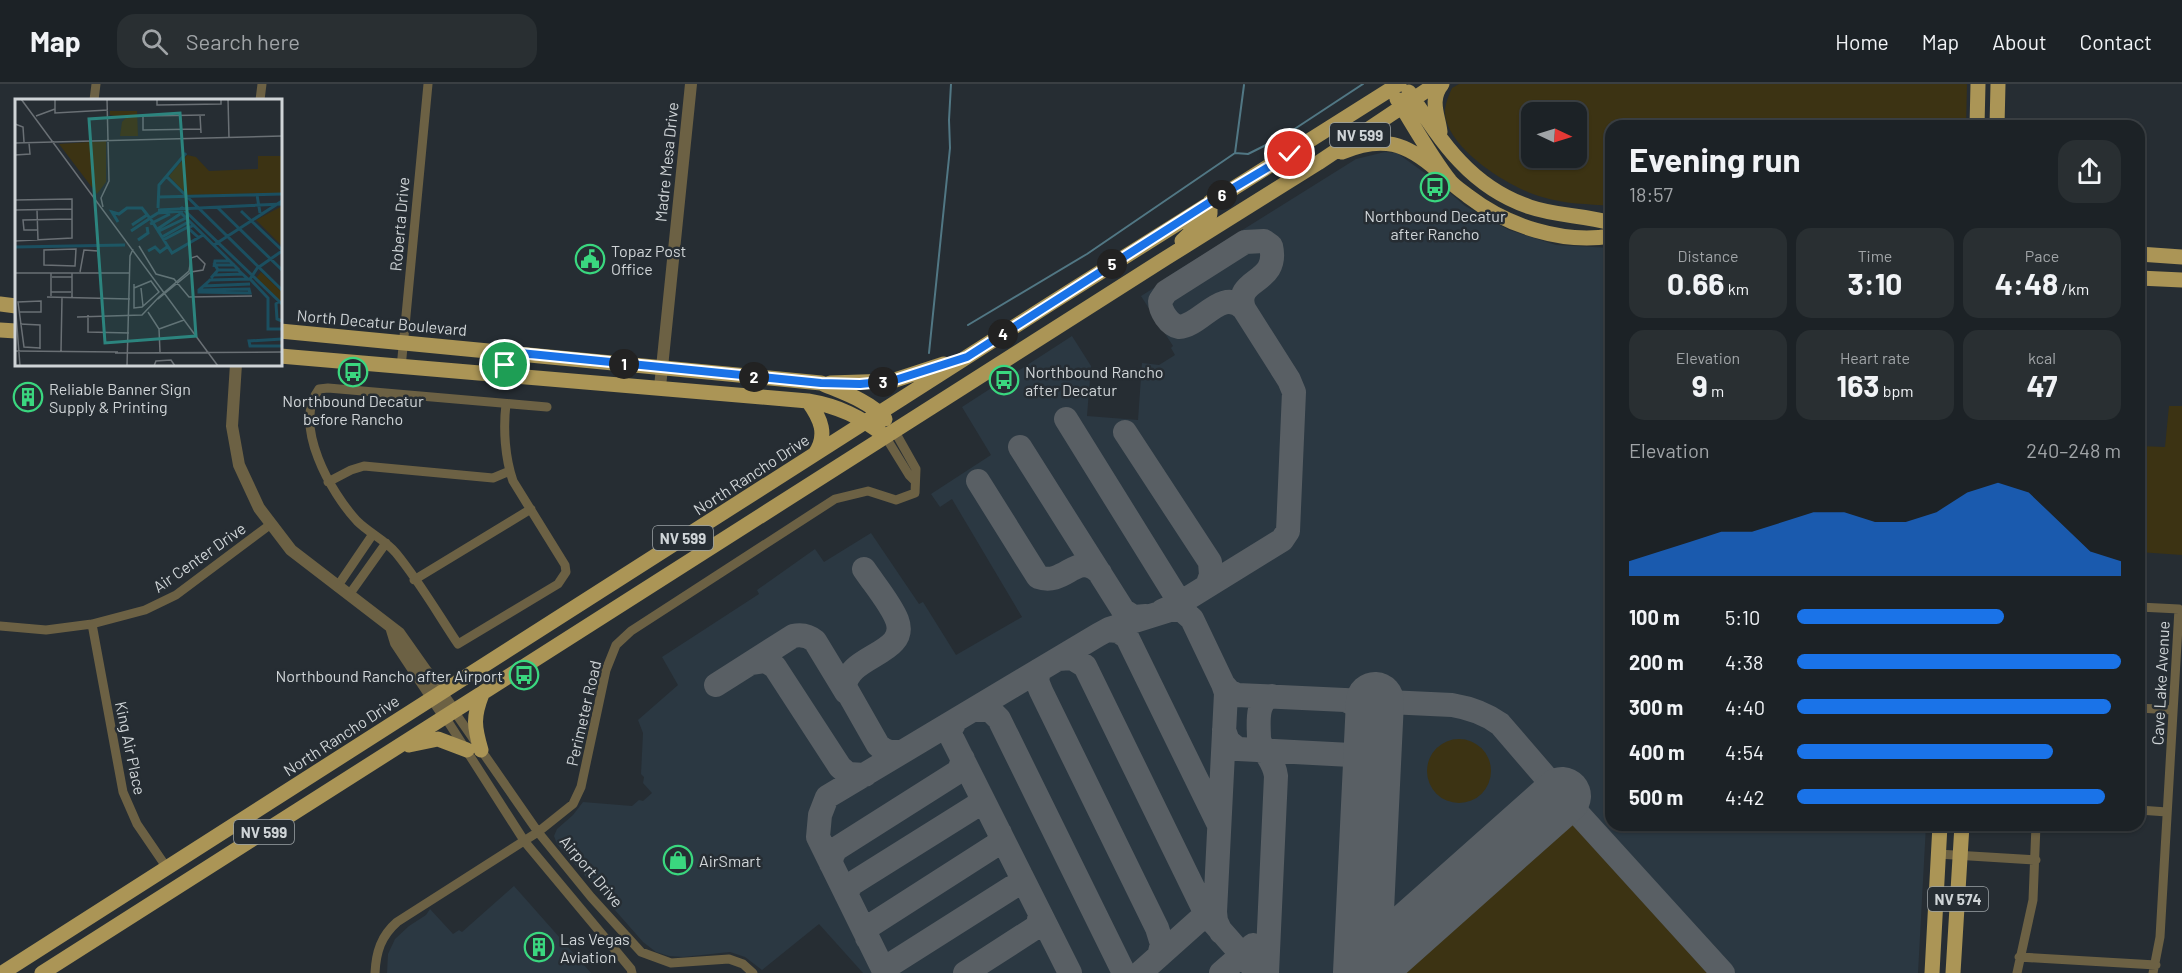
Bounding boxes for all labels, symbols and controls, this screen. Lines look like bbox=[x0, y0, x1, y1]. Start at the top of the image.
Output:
search box bbox=[117, 14, 537, 68]
text: Map bbox=[30, 24, 81, 58]
icon: search bbox=[138, 25, 171, 58]
text: Search here bbox=[186, 28, 300, 54]
text: Home bbox=[1835, 29, 1889, 54]
text: Map bbox=[1922, 29, 1959, 54]
text: About bbox=[1992, 29, 2047, 54]
text: Contact bbox=[2080, 29, 2152, 54]
inset map bbox=[15, 99, 282, 366]
street label: Madre Mesa Drive bbox=[650, 101, 682, 223]
north arrow bbox=[1521, 102, 1587, 168]
map controls bbox=[1521, 102, 1587, 168]
road number: NV 599 bbox=[1330, 123, 1390, 147]
pin bbox=[1264, 128, 1315, 179]
icon: check bbox=[1273, 137, 1306, 170]
text: Evening run bbox=[1629, 139, 1801, 179]
button: share bbox=[2058, 140, 2121, 203]
bus stop icon: Northbound Decatur after Rancho bbox=[1419, 171, 1451, 203]
street label: Roberta Drive bbox=[385, 176, 413, 272]
pin: 6 bbox=[1207, 180, 1237, 210]
text: 18:57 bbox=[1629, 182, 1673, 206]
text: 6 bbox=[1218, 185, 1226, 204]
place label: Northbound Decatur after Rancho bbox=[1364, 206, 1506, 243]
place label: Topaz Post Office bbox=[611, 241, 686, 278]
public building icon: Topaz Post Office bbox=[574, 243, 606, 275]
text: Distance bbox=[1678, 246, 1738, 265]
text: Time bbox=[1858, 246, 1892, 265]
text: Pace bbox=[2025, 246, 2059, 265]
pin: 5 bbox=[1097, 249, 1127, 279]
text: 5 bbox=[1108, 254, 1116, 273]
text: 0.66 bbox=[1667, 265, 1724, 301]
text: 3:10 bbox=[1848, 265, 1902, 301]
text: 4:48 bbox=[1995, 265, 2058, 301]
text: km bbox=[1724, 279, 1749, 298]
text: /km bbox=[2058, 279, 2089, 298]
street label: North Decatur Boulevard bbox=[296, 305, 468, 339]
pin: 4 bbox=[988, 319, 1018, 349]
text: 4 bbox=[998, 324, 1008, 343]
pin bbox=[479, 339, 530, 390]
icon: arrive bbox=[488, 348, 521, 381]
text: Elevation bbox=[1676, 348, 1740, 367]
text: Heart rate bbox=[1840, 348, 1910, 367]
text: kcal bbox=[2028, 348, 2056, 367]
pin: 1 bbox=[609, 349, 639, 379]
text: 1 bbox=[621, 354, 627, 373]
bus stop icon: Northbound Decatur before Rancho bbox=[337, 356, 369, 388]
pin: 2 bbox=[739, 362, 769, 392]
place label: Northbound Rancho after Decatur bbox=[1025, 362, 1163, 399]
bus stop icon: Northbound Rancho after Decatur bbox=[988, 364, 1020, 396]
text: 2 bbox=[750, 367, 758, 386]
pin: 3 bbox=[868, 367, 898, 397]
text: 9 bbox=[1692, 367, 1708, 403]
text: 163 bbox=[1837, 367, 1879, 403]
text: 47 bbox=[2027, 367, 2057, 403]
text: 3 bbox=[879, 372, 887, 391]
place label: Reliable Banner Sign Supply & Printing bbox=[49, 379, 191, 416]
building icon: Reliable Banner Sign Supply & Printing bbox=[12, 381, 44, 413]
text: m bbox=[1708, 381, 1724, 400]
text: bpm bbox=[1879, 381, 1913, 400]
place label: Northbound Decatur before Rancho bbox=[282, 391, 424, 428]
street label: North Rancho Drive bbox=[690, 430, 812, 518]
text: Elevation bbox=[1629, 438, 1710, 462]
text: 240–248 m bbox=[2026, 438, 2121, 462]
street label: Air Center Drive bbox=[149, 518, 249, 596]
road number: NV 599 bbox=[653, 526, 713, 550]
text: 100 m bbox=[1629, 605, 1680, 629]
text: 5:10 bbox=[1725, 605, 1760, 629]
street label: Cave Lake Avenue bbox=[2147, 620, 2173, 746]
text: 200 m bbox=[1629, 650, 1684, 674]
text: 4:38 bbox=[1725, 650, 1764, 674]
street label: Perimeter Road bbox=[562, 658, 604, 768]
bus stop icon: Northbound Rancho after Airport bbox=[508, 659, 540, 691]
place label: Northbound Rancho after Airport bbox=[276, 666, 503, 685]
street label: North Rancho Drive bbox=[280, 691, 402, 779]
text: 300 m bbox=[1629, 695, 1683, 719]
text: 4:40 bbox=[1725, 695, 1765, 719]
street label: King Air Place bbox=[112, 699, 150, 797]
text: 400 m bbox=[1629, 740, 1685, 764]
text: 4:54 bbox=[1725, 740, 1764, 764]
text: 500 m bbox=[1629, 785, 1683, 809]
text: 4:42 bbox=[1725, 785, 1765, 809]
road number: NV 599 bbox=[234, 820, 294, 844]
street label: Airport Drive bbox=[557, 831, 627, 911]
shop icon: AirSmart bbox=[662, 844, 694, 876]
place label: AirSmart bbox=[699, 851, 761, 870]
road number: NV 574 bbox=[1928, 887, 1988, 911]
place label: Las Vegas Aviation bbox=[560, 929, 630, 966]
building icon: Las Vegas Aviation bbox=[523, 931, 555, 963]

